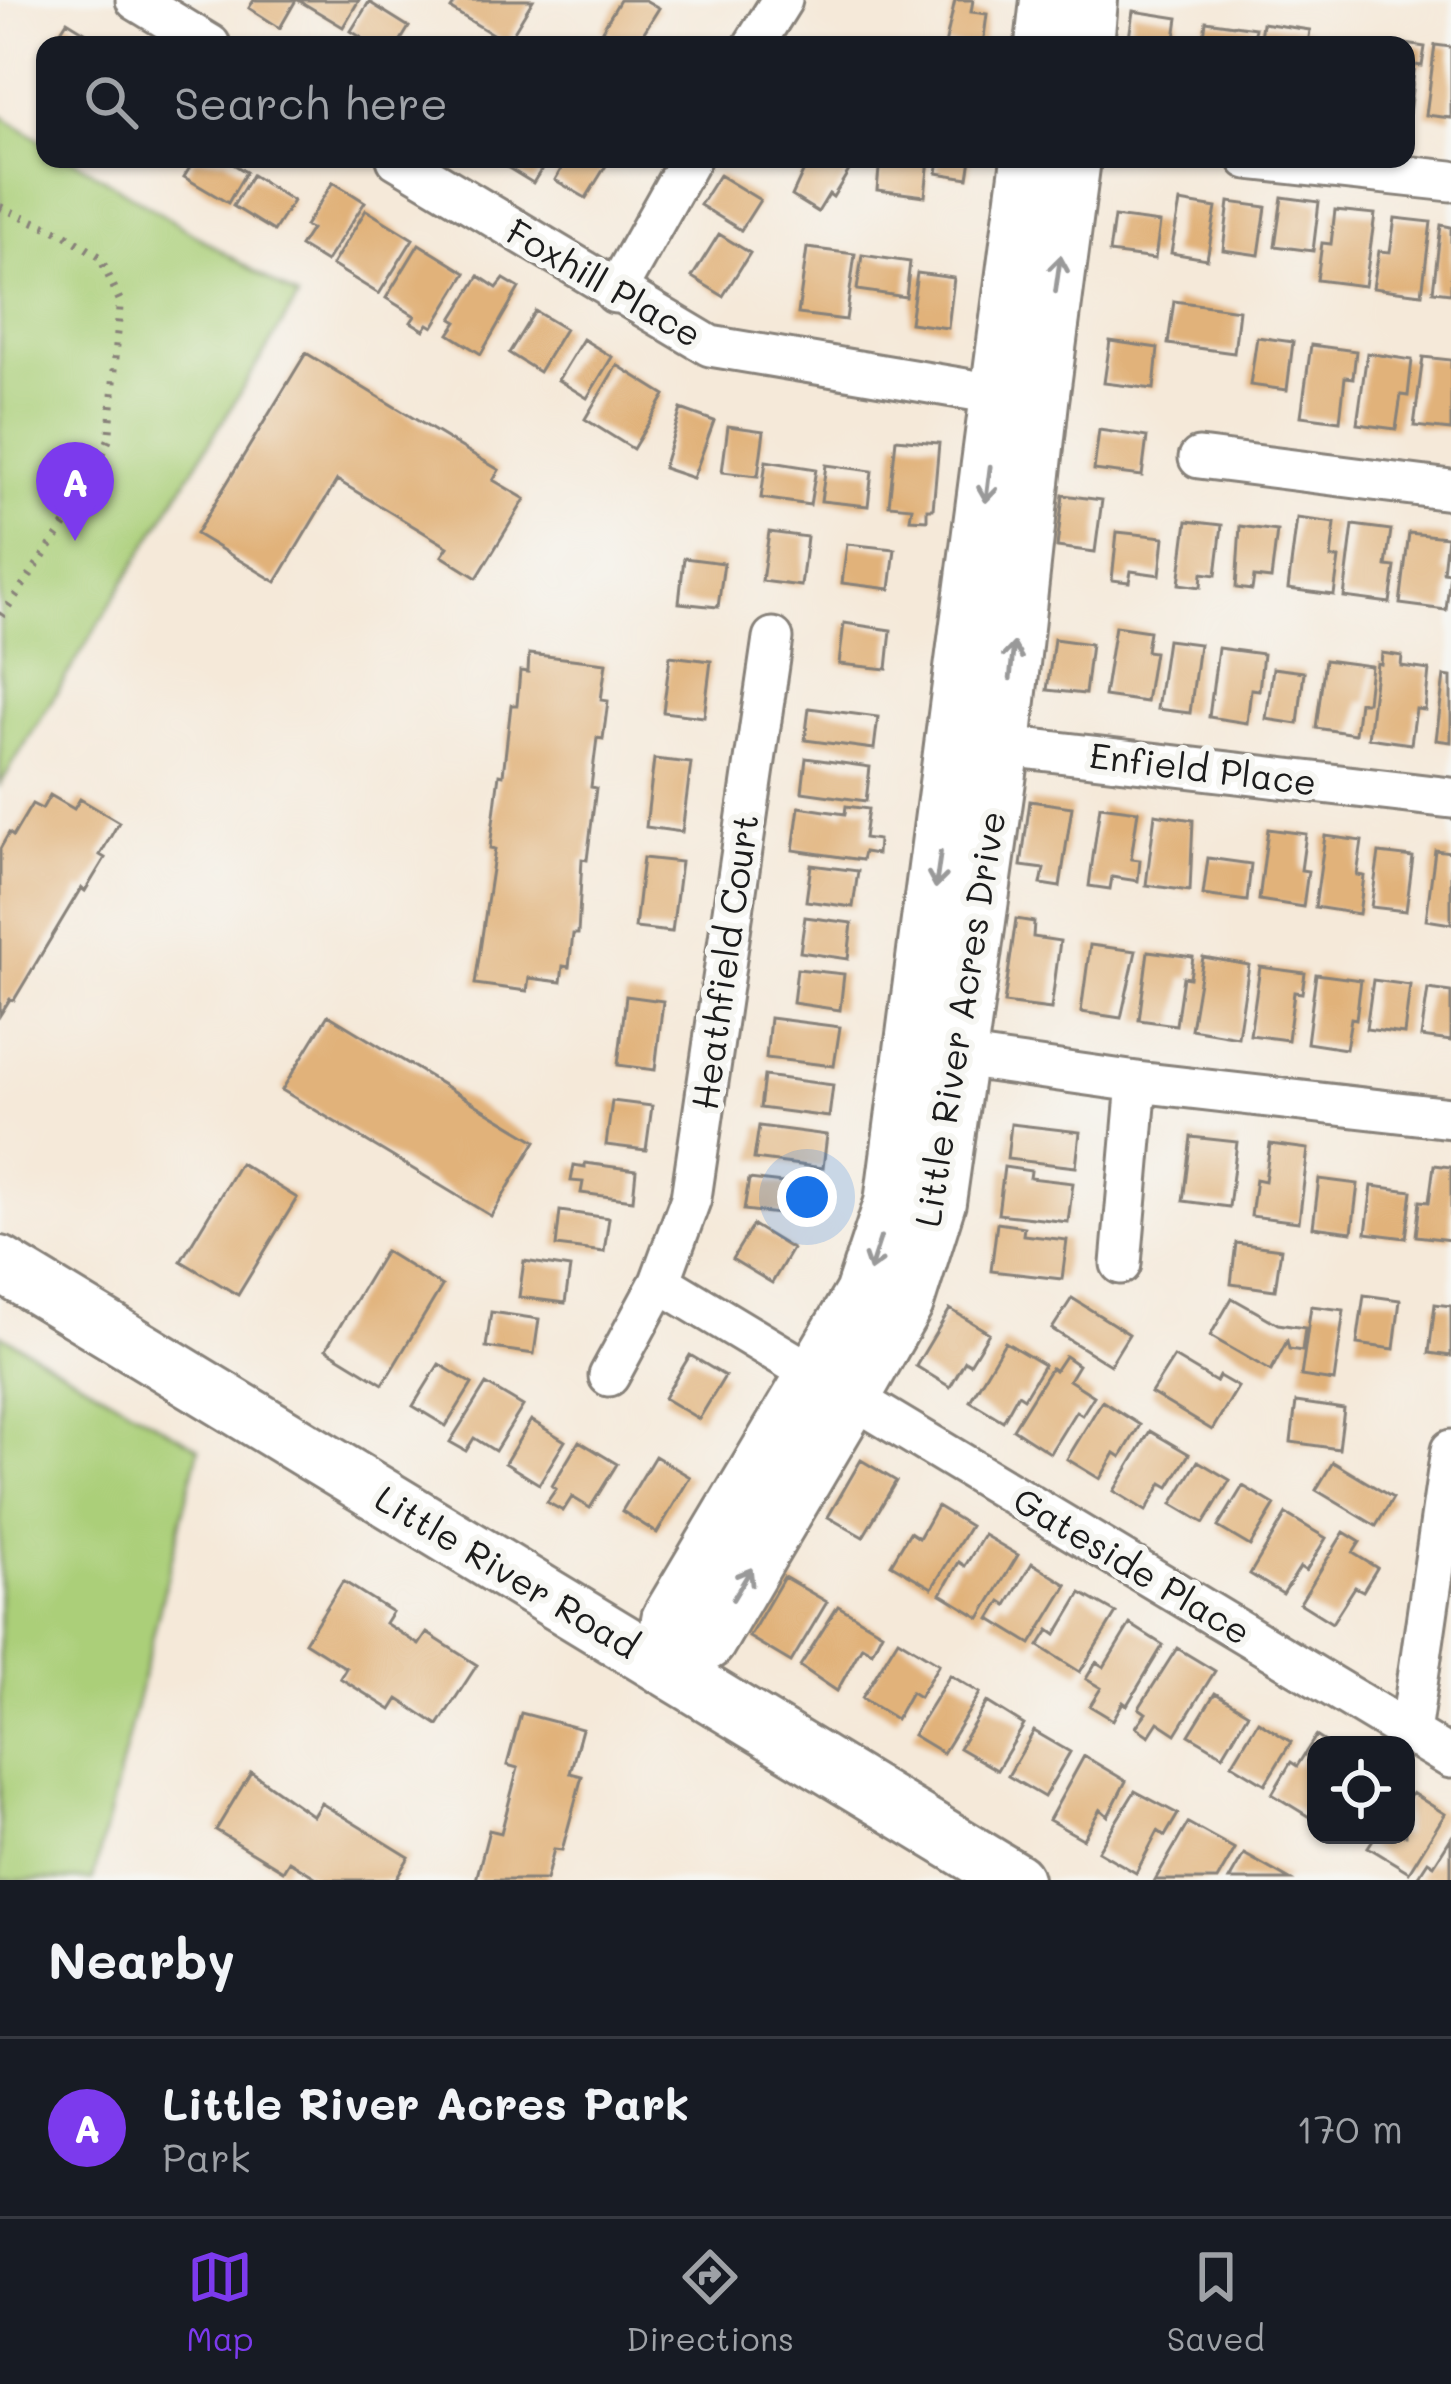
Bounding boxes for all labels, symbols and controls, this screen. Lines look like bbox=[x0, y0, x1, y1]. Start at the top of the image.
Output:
search box bbox=[36, 36, 1415, 168]
icon: search bbox=[78, 69, 144, 135]
text: Search here bbox=[174, 73, 448, 131]
street label: Foxhill Place bbox=[499, 207, 711, 356]
one-way arrow bbox=[1047, 255, 1069, 294]
pin: A bbox=[36, 442, 114, 541]
one-way arrow bbox=[977, 463, 999, 502]
one-way arrow bbox=[1001, 642, 1023, 681]
street label: Enfield Place bbox=[1087, 730, 1319, 805]
street label: Little River Acres Drive bbox=[902, 808, 1015, 1230]
street label: Heathfield Court bbox=[680, 811, 768, 1113]
one-way arrow bbox=[926, 850, 949, 889]
your location bbox=[777, 1167, 837, 1227]
one-way arrow bbox=[863, 1234, 885, 1272]
street label: Little River Road bbox=[367, 1474, 648, 1668]
street label: Gateside Place bbox=[1005, 1475, 1260, 1654]
one-way arrow bbox=[730, 1568, 754, 1603]
map controls bbox=[1307, 1736, 1415, 1844]
button: locate bbox=[1307, 1736, 1415, 1844]
text: Nearby bbox=[48, 1925, 235, 1992]
text: Little River Acres Park bbox=[162, 2073, 689, 2131]
text: A bbox=[73, 2102, 101, 2153]
text: 170 m bbox=[1296, 2102, 1403, 2153]
text: Park bbox=[162, 2131, 250, 2182]
tab: Map bbox=[186, 2244, 254, 2359]
tab: Directions bbox=[626, 2244, 794, 2359]
tab: Saved bbox=[1167, 2244, 1265, 2359]

